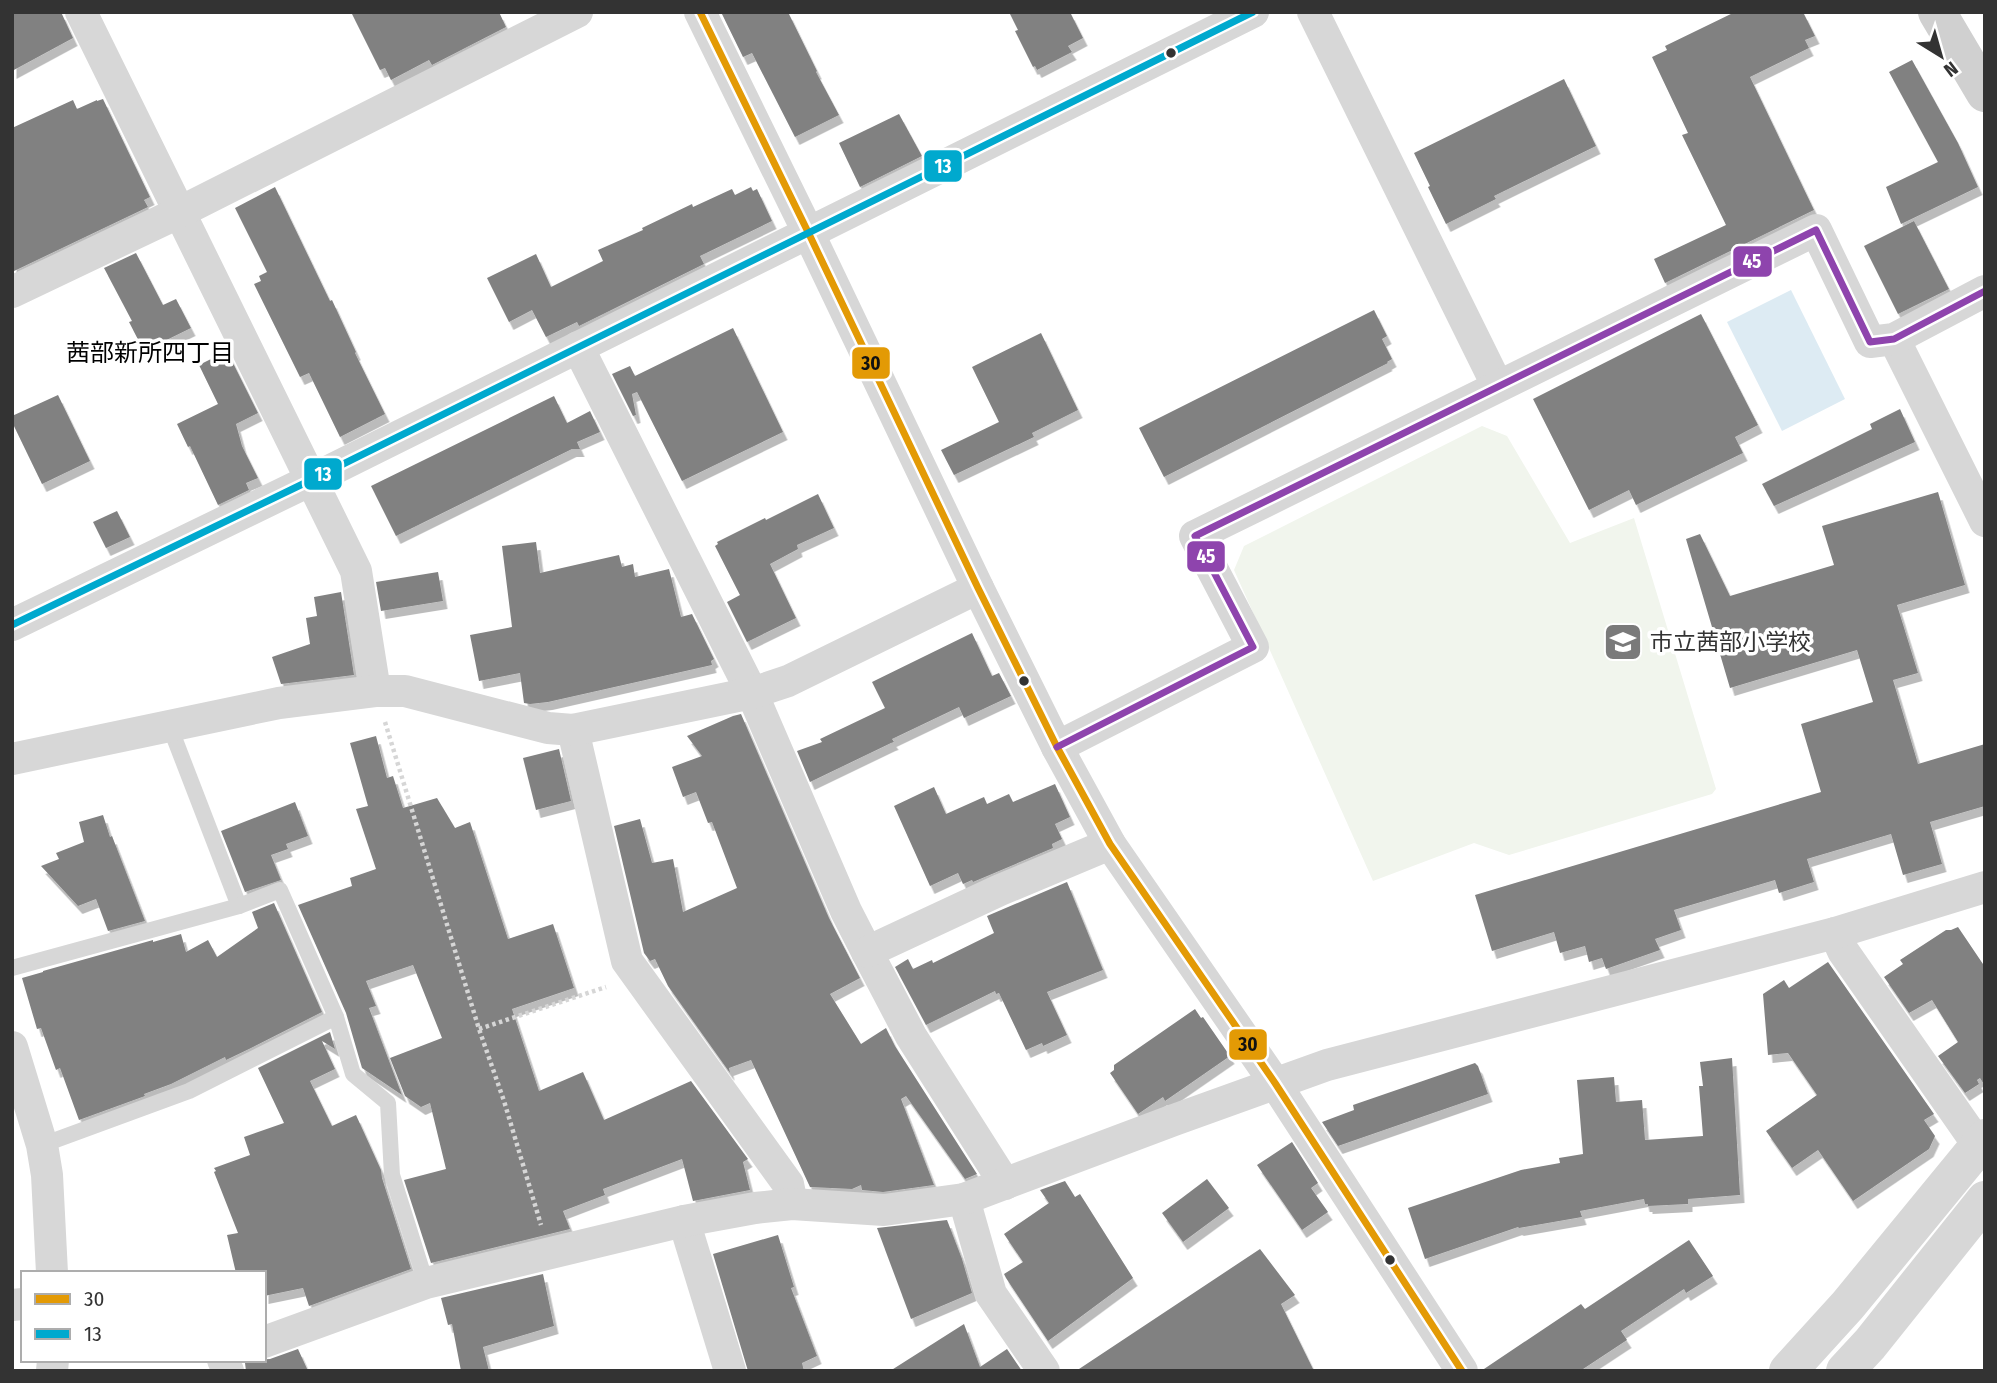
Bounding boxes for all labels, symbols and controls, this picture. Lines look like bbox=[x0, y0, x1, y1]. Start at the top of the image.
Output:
north arrow bbox=[1906, 21, 1976, 91]
unlabelled marker bbox=[1164, 46, 1178, 60]
text: N bbox=[1939, 57, 1962, 82]
line badge: 13 bbox=[923, 149, 963, 183]
text: 13 bbox=[934, 155, 952, 178]
line badge: 45 bbox=[1732, 245, 1773, 278]
text: 45 bbox=[1743, 250, 1761, 273]
district label: 茜部新所四丁目 bbox=[66, 339, 234, 367]
line badge: 30 bbox=[851, 346, 891, 380]
text: 30 bbox=[860, 352, 881, 375]
line badge: 13 bbox=[303, 457, 343, 491]
text: 13 bbox=[314, 463, 332, 486]
line badge: 45 bbox=[1186, 540, 1226, 573]
text: 45 bbox=[1197, 545, 1215, 568]
school or university icon: 市立茜部小学校 bbox=[1602, 621, 1644, 663]
place label: 市立茜部小学校 bbox=[1650, 628, 1811, 656]
unlabelled marker bbox=[1017, 674, 1031, 688]
line badge: 30 bbox=[1228, 1028, 1268, 1061]
text: 30 bbox=[1237, 1033, 1258, 1056]
unlabelled marker bbox=[1383, 1253, 1397, 1267]
legend bbox=[21, 1271, 266, 1362]
text: 30 bbox=[84, 1286, 104, 1312]
text: 13 bbox=[84, 1321, 102, 1347]

